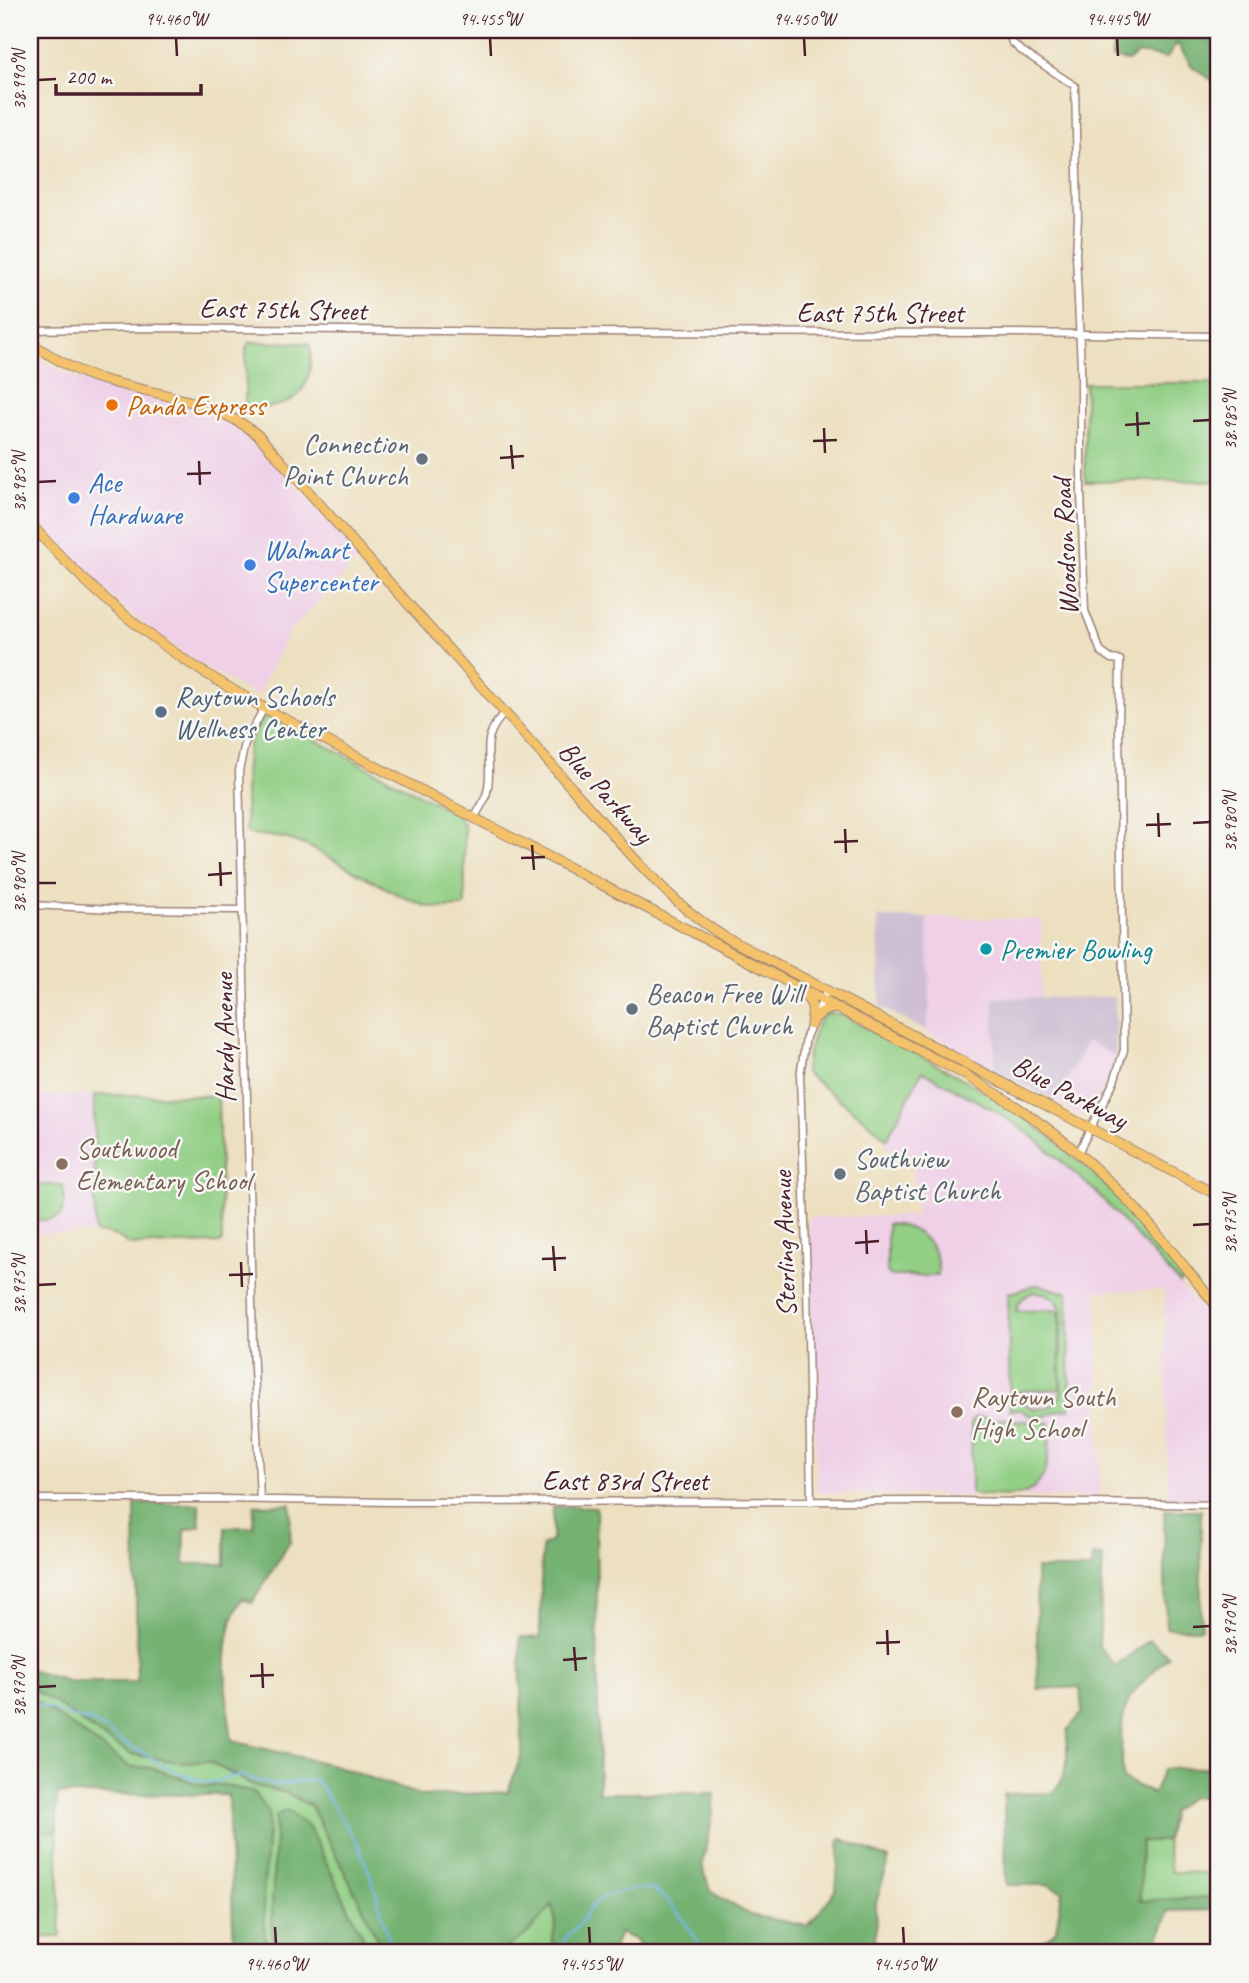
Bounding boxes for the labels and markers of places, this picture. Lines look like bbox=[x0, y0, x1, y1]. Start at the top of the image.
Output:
place label: Panda Express bbox=[126, 388, 267, 423]
marker: Panda Express bbox=[104, 397, 120, 413]
place label: Connection Point Church bbox=[283, 426, 408, 493]
marker: Connection Point Church bbox=[414, 451, 430, 467]
place label: Ace Hardware bbox=[88, 465, 184, 532]
marker: Ace Hardware bbox=[66, 490, 82, 506]
place label: Walmart Supercenter bbox=[264, 532, 380, 599]
marker: Walmart Supercenter bbox=[242, 557, 258, 573]
place label: Raytown Schools Wellness Center bbox=[175, 679, 337, 746]
marker: Raytown Schools Wellness Center bbox=[153, 704, 169, 720]
place label: Premier Bowling bbox=[1000, 932, 1153, 967]
marker: Premier Bowling bbox=[978, 941, 994, 957]
place label: Beacon Free Will Baptist Church bbox=[646, 976, 808, 1043]
marker: Beacon Free Will Baptist Church bbox=[624, 1001, 640, 1017]
place label: Southwood Elementary School bbox=[76, 1131, 256, 1198]
place label: Southview Baptist Church bbox=[854, 1141, 1002, 1208]
marker: Southwood Elementary School bbox=[54, 1156, 70, 1172]
marker: Southview Baptist Church bbox=[832, 1166, 848, 1182]
place label: Raytown South High School bbox=[971, 1379, 1116, 1446]
marker: Raytown South High School bbox=[949, 1404, 965, 1420]

